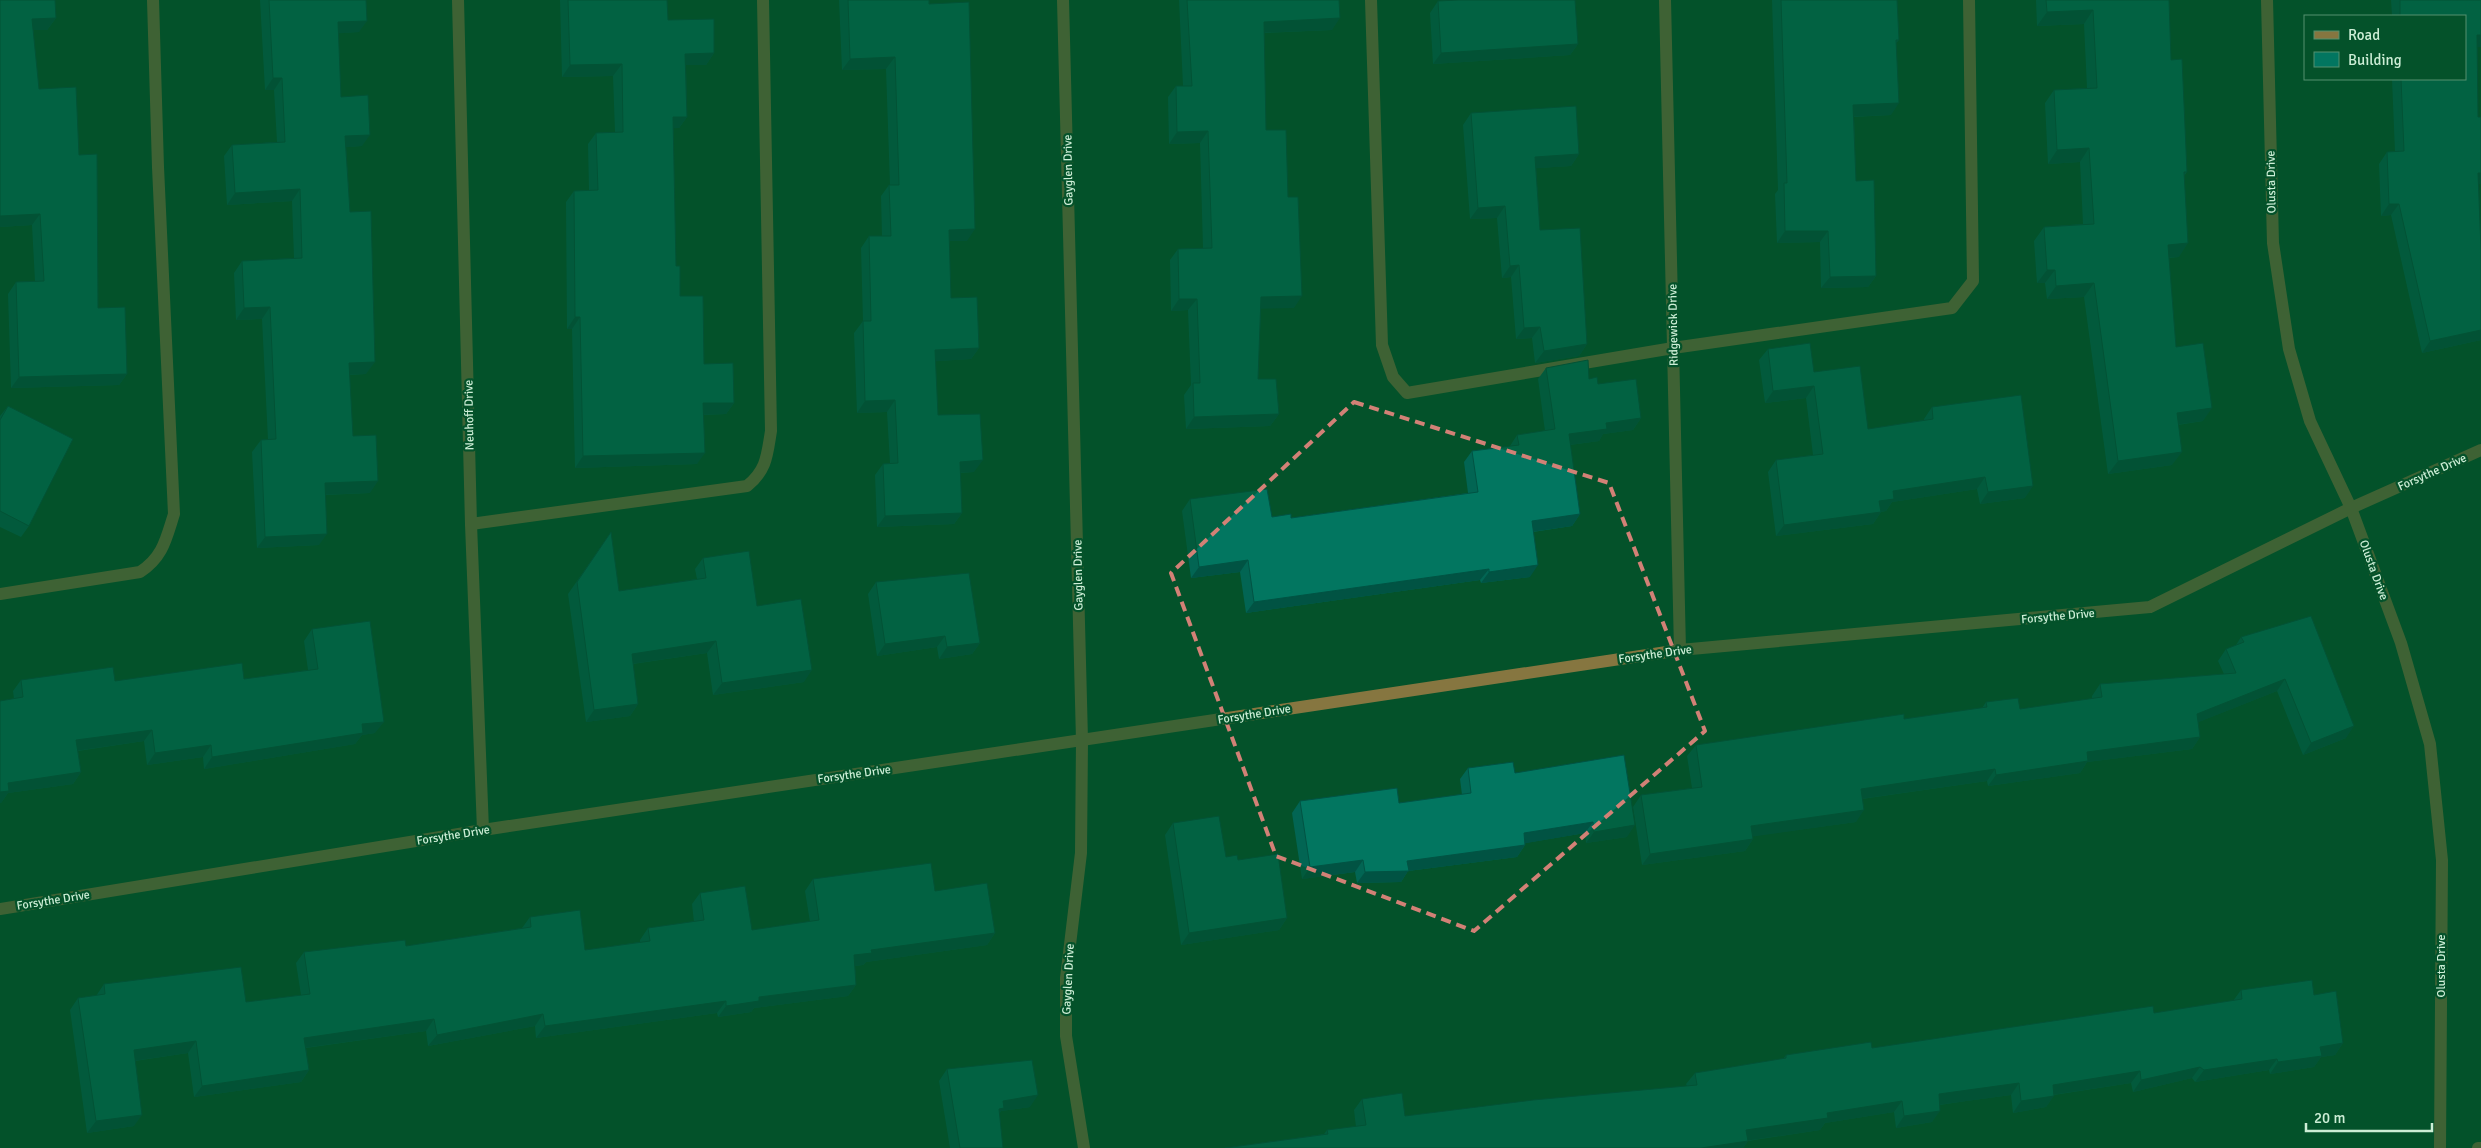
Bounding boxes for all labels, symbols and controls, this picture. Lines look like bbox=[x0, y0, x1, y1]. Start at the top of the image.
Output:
legend bbox=[2304, 15, 2466, 80]
text: Road bbox=[2348, 26, 2380, 44]
text: Building bbox=[2348, 51, 2402, 69]
street label: Gayglen Drive bbox=[1060, 134, 1077, 206]
street label: Olusta Drive bbox=[2263, 150, 2280, 214]
street label: Ridgewick Drive bbox=[1665, 284, 1682, 366]
street label: Neuhoff Drive bbox=[461, 380, 478, 450]
street label: Forsythe Drive bbox=[2395, 451, 2469, 494]
street label: Olusta Drive bbox=[2356, 538, 2391, 602]
street label: Gayglen Drive bbox=[1070, 539, 1087, 611]
street label: Forsythe Drive bbox=[2021, 606, 2095, 627]
street label: Forsythe Drive bbox=[1617, 642, 1693, 667]
street label: Forsythe Drive bbox=[1216, 701, 1292, 728]
street label: Forsythe Drive bbox=[816, 762, 892, 787]
street label: Forsythe Drive bbox=[415, 822, 491, 849]
street label: Forsythe Drive bbox=[15, 887, 91, 914]
street label: Olusta Drive bbox=[2434, 935, 2449, 997]
street label: Gayglen Drive bbox=[1059, 943, 1078, 1015]
scale bar bbox=[2306, 1100, 2432, 1132]
text: 20 m bbox=[2314, 1109, 2345, 1127]

